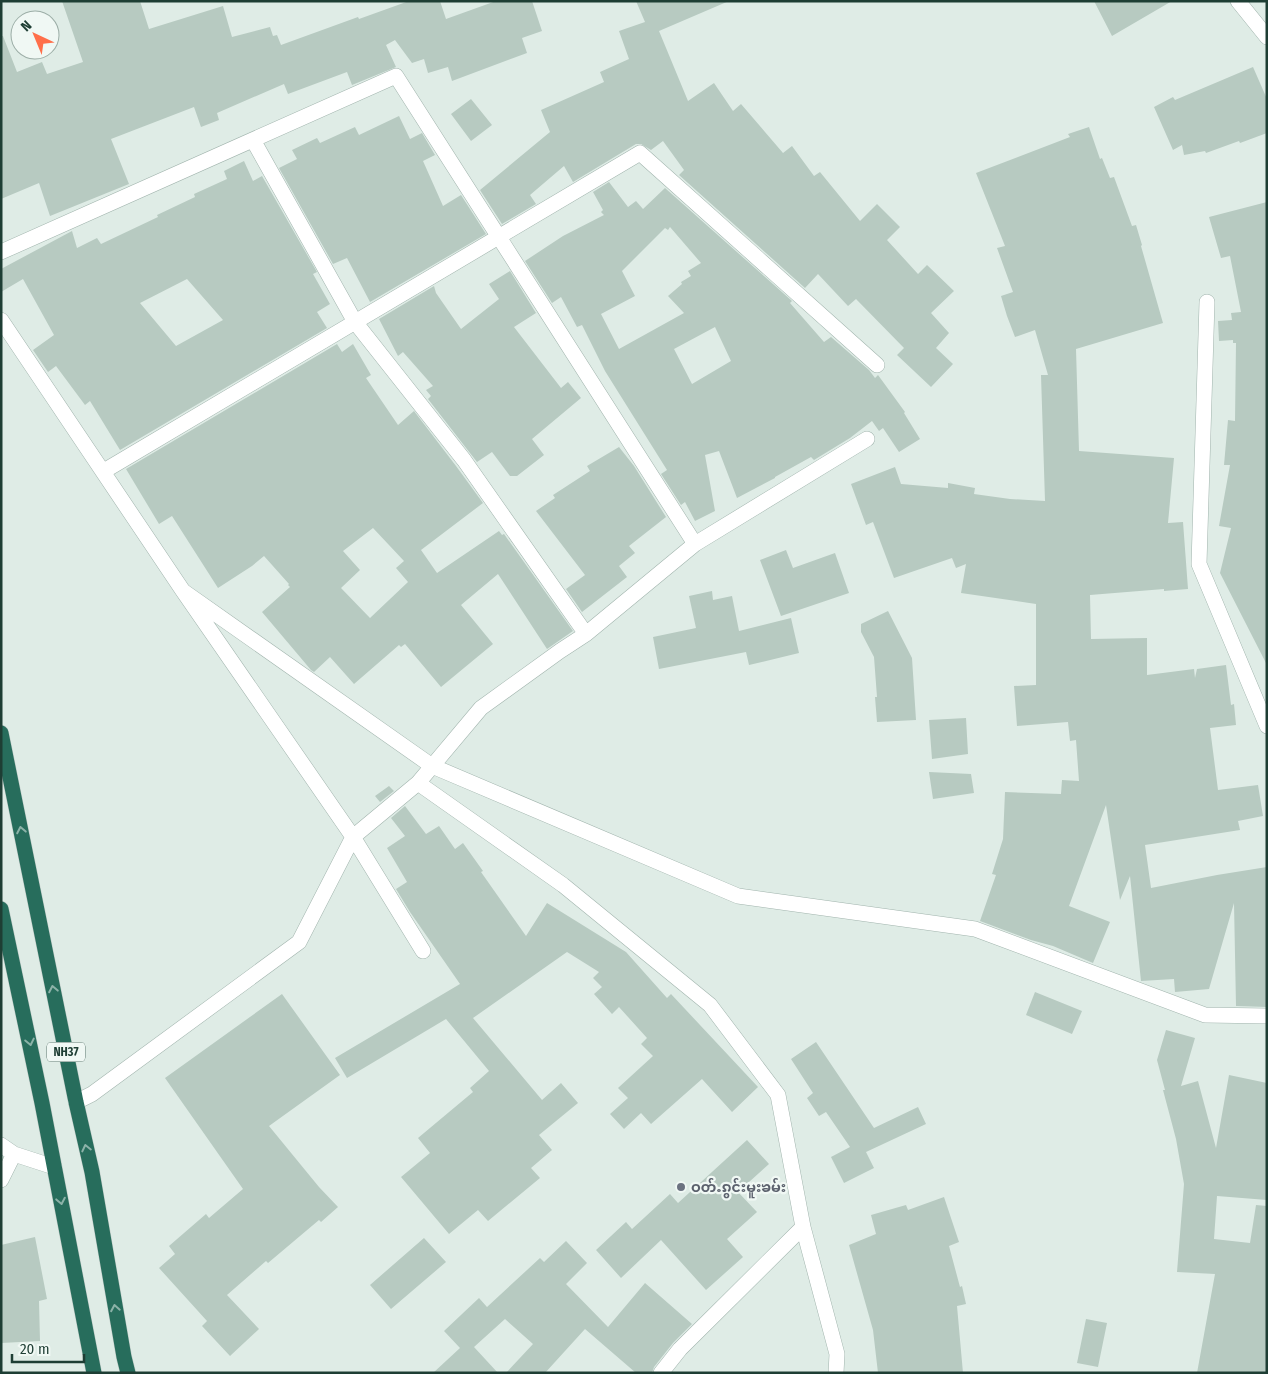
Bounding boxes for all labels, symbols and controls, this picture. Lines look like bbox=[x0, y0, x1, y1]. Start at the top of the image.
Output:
north arrow bbox=[10, 10, 60, 60]
text: N bbox=[17, 17, 35, 35]
one-way arrow bbox=[16, 825, 26, 834]
one-way arrow bbox=[48, 984, 59, 993]
one-way arrow bbox=[24, 1038, 34, 1046]
road number: NH37 bbox=[47, 1042, 85, 1062]
one-way arrow bbox=[81, 1143, 92, 1152]
place label: ဝတ်ႉၵွင်းမူးၶမ်း bbox=[691, 1177, 786, 1199]
marker: ဝတ်ႉၵွင်းမူးၶမ်း bbox=[675, 1181, 687, 1193]
one-way arrow bbox=[55, 1197, 65, 1206]
one-way arrow bbox=[111, 1303, 121, 1312]
scale bar bbox=[12, 1332, 85, 1364]
text: 20 m bbox=[20, 1340, 50, 1358]

